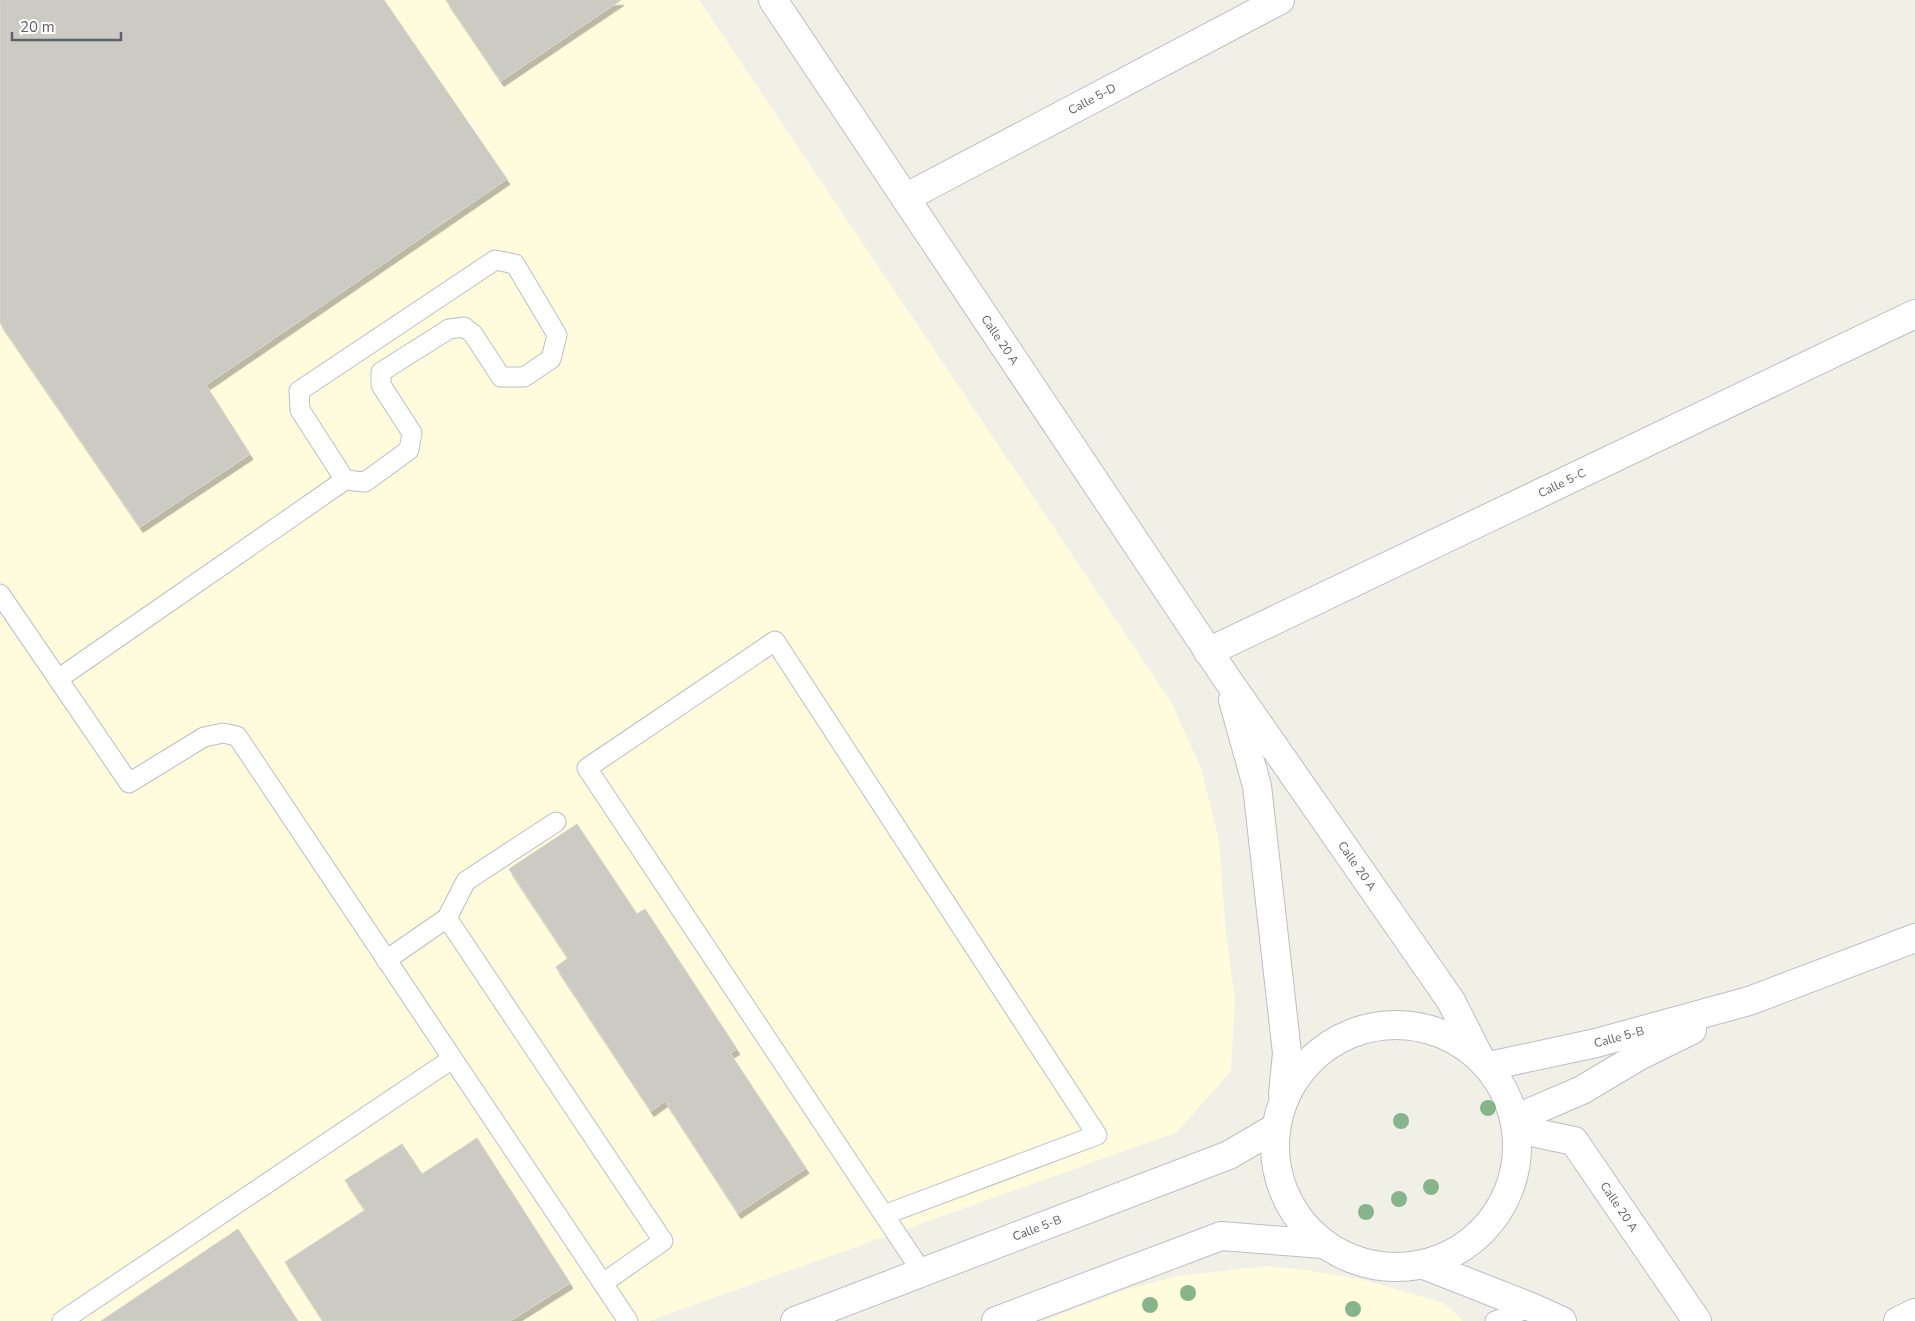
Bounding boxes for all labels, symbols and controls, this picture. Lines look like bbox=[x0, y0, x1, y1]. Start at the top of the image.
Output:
scale bar bbox=[12, 10, 121, 42]
text: 20 m bbox=[20, 17, 55, 37]
street label: Calle 5-D bbox=[1065, 80, 1119, 118]
street label: Calle 20 A bbox=[977, 312, 1023, 368]
street label: Calle 5-C bbox=[1536, 465, 1588, 501]
street label: Calle 20 A bbox=[1334, 838, 1380, 894]
street label: Calle 5-B bbox=[1592, 1023, 1646, 1051]
street label: Calle 20 A bbox=[1596, 1179, 1642, 1235]
street label: Calle 5-B bbox=[1010, 1211, 1064, 1245]

